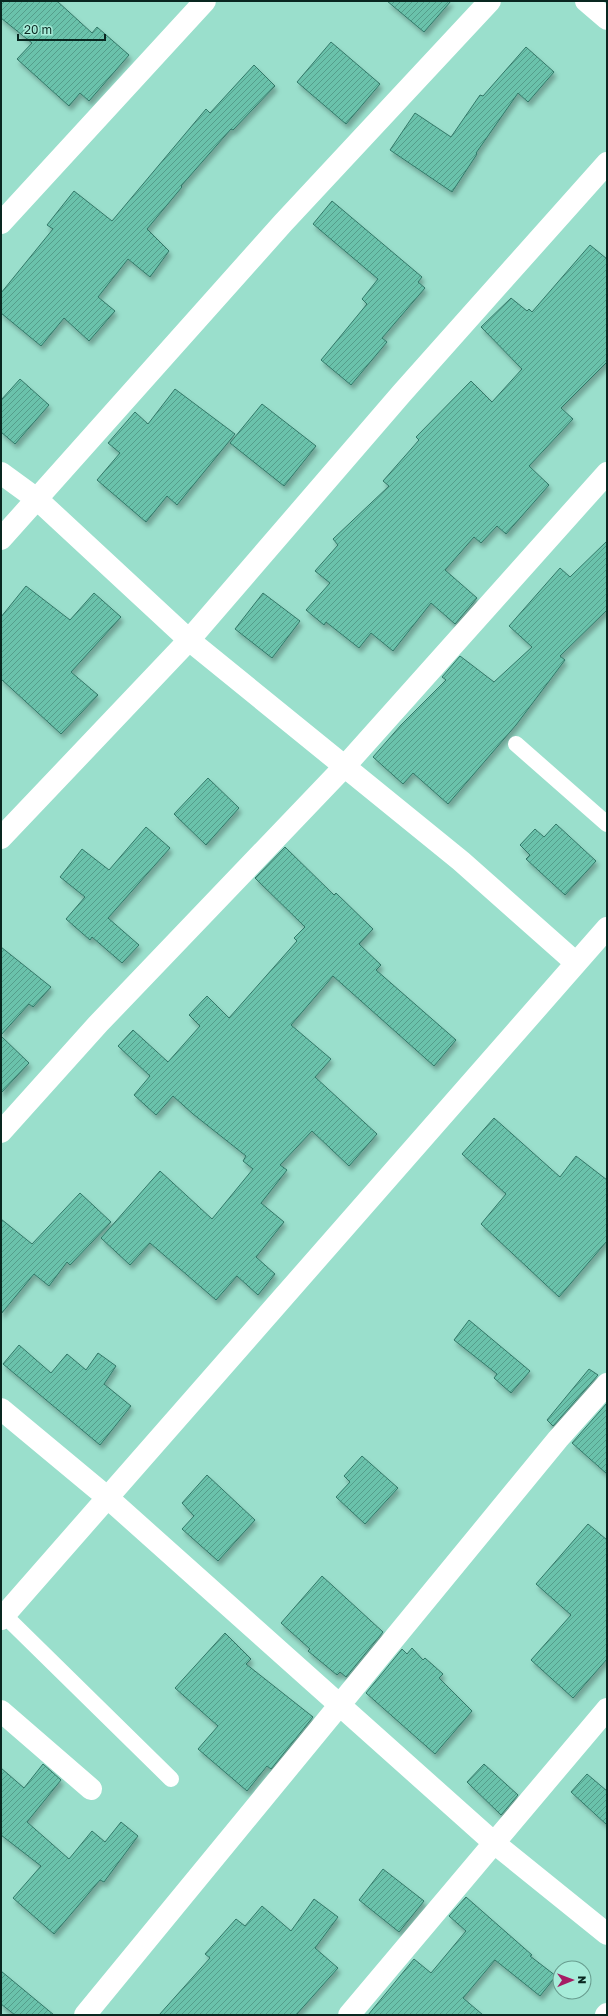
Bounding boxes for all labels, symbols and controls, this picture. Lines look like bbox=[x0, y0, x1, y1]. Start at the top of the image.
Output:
scale bar bbox=[18, 16, 105, 42]
text: 20 m bbox=[24, 22, 52, 37]
north arrow bbox=[552, 1960, 592, 2000]
text: N bbox=[576, 1976, 589, 1984]

